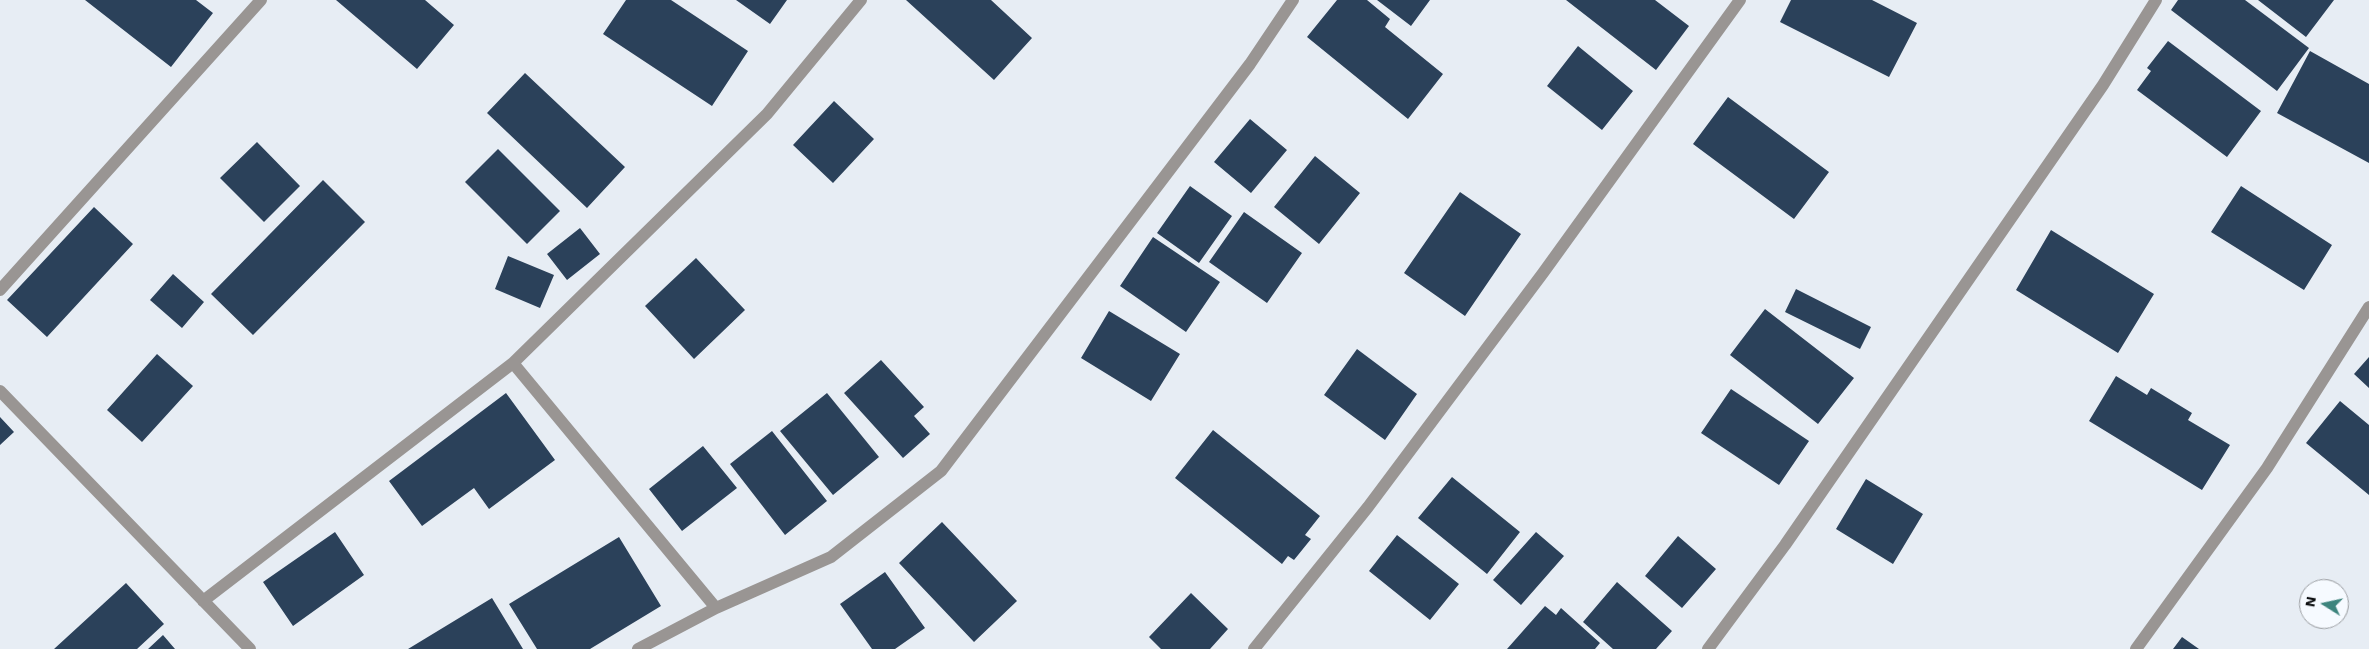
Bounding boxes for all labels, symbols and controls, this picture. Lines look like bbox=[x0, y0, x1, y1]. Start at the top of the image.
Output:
north arrow bbox=[2299, 579, 2349, 629]
text: N bbox=[2301, 595, 2319, 608]

